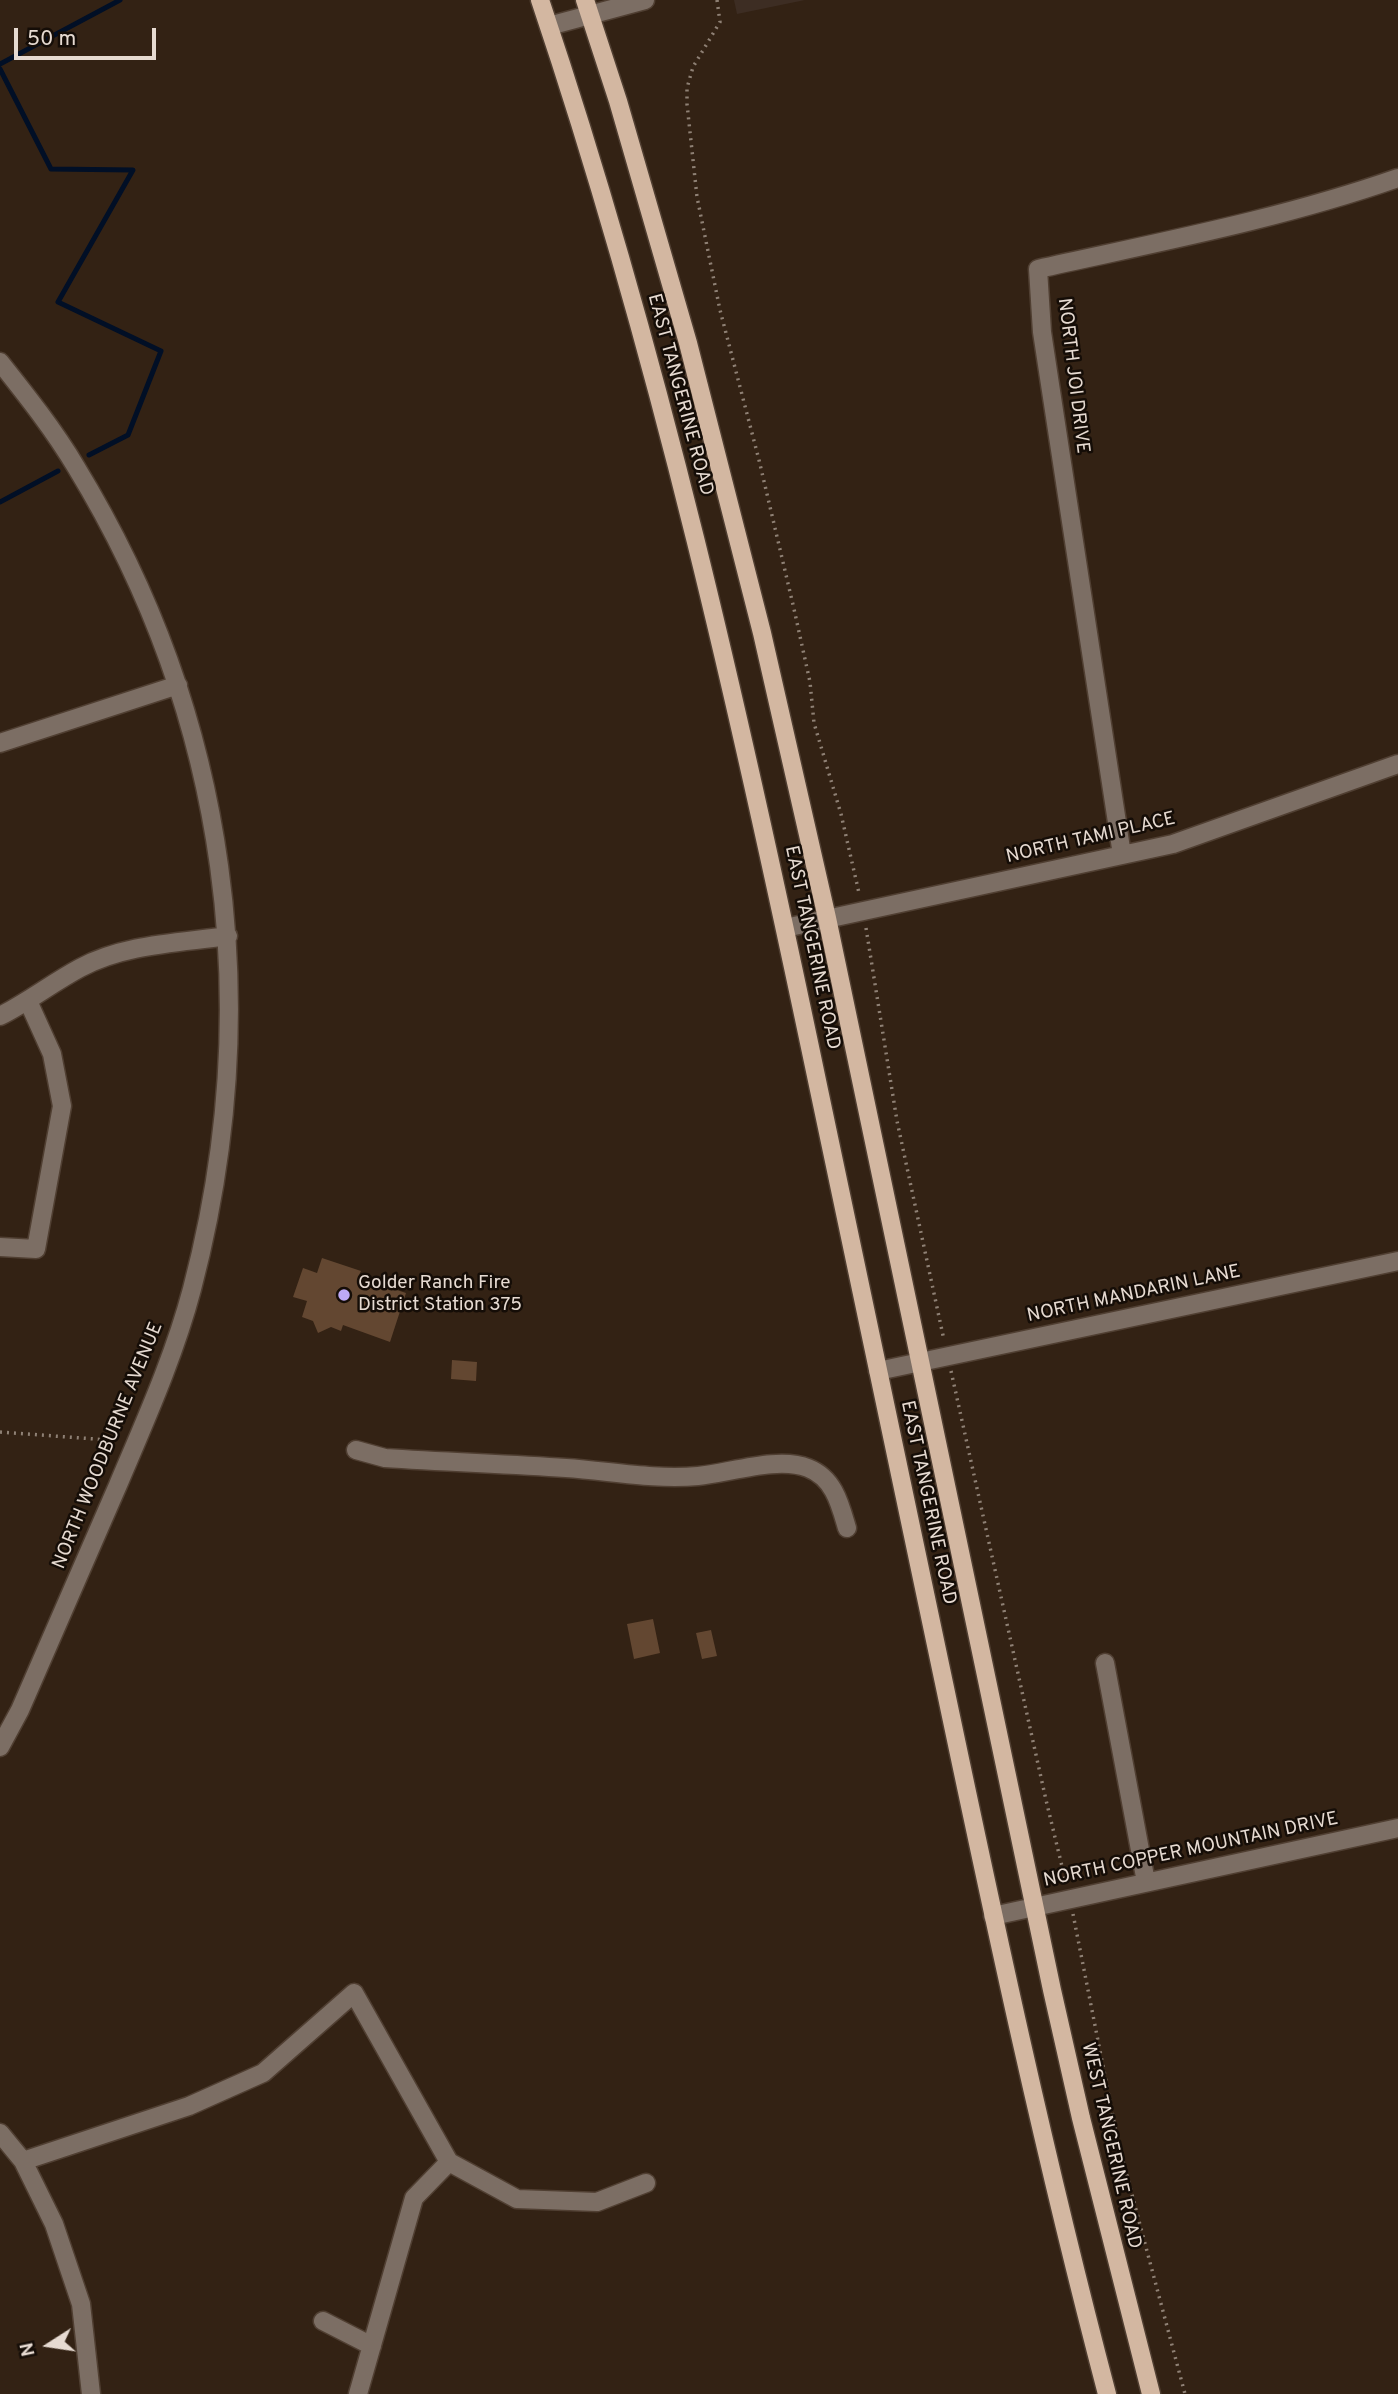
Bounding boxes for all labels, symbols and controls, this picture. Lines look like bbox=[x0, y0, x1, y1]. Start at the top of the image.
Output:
scale bar bbox=[18, 14, 159, 58]
text: 50 m bbox=[27, 26, 76, 53]
street label: EAST TANGERINE ROAD bbox=[641, 292, 717, 498]
street label: NORTH JOI DRIVE bbox=[1051, 297, 1093, 455]
street label: NORTH TAMI PLACE bbox=[1004, 808, 1178, 870]
street label: EAST TANGERINE ROAD bbox=[778, 844, 844, 1052]
street label: NORTH MANDARIN LANE bbox=[1025, 1261, 1243, 1329]
place label: Golder Ranch Fire District Station 375 bbox=[358, 1273, 522, 1317]
marker: Golder Ranch Fire District Station 375 bbox=[336, 1287, 352, 1303]
street label: NORTH WOODBURNE AVENUE bbox=[49, 1319, 169, 1573]
street label: EAST TANGERINE ROAD bbox=[894, 1399, 960, 1607]
street label: NORTH COPPER MOUNTAIN DRIVE bbox=[1042, 1809, 1340, 1893]
street label: WEST TANGERINE ROAD bbox=[1075, 2041, 1145, 2251]
north arrow bbox=[14, 2310, 84, 2380]
text: N bbox=[15, 2340, 42, 2359]

